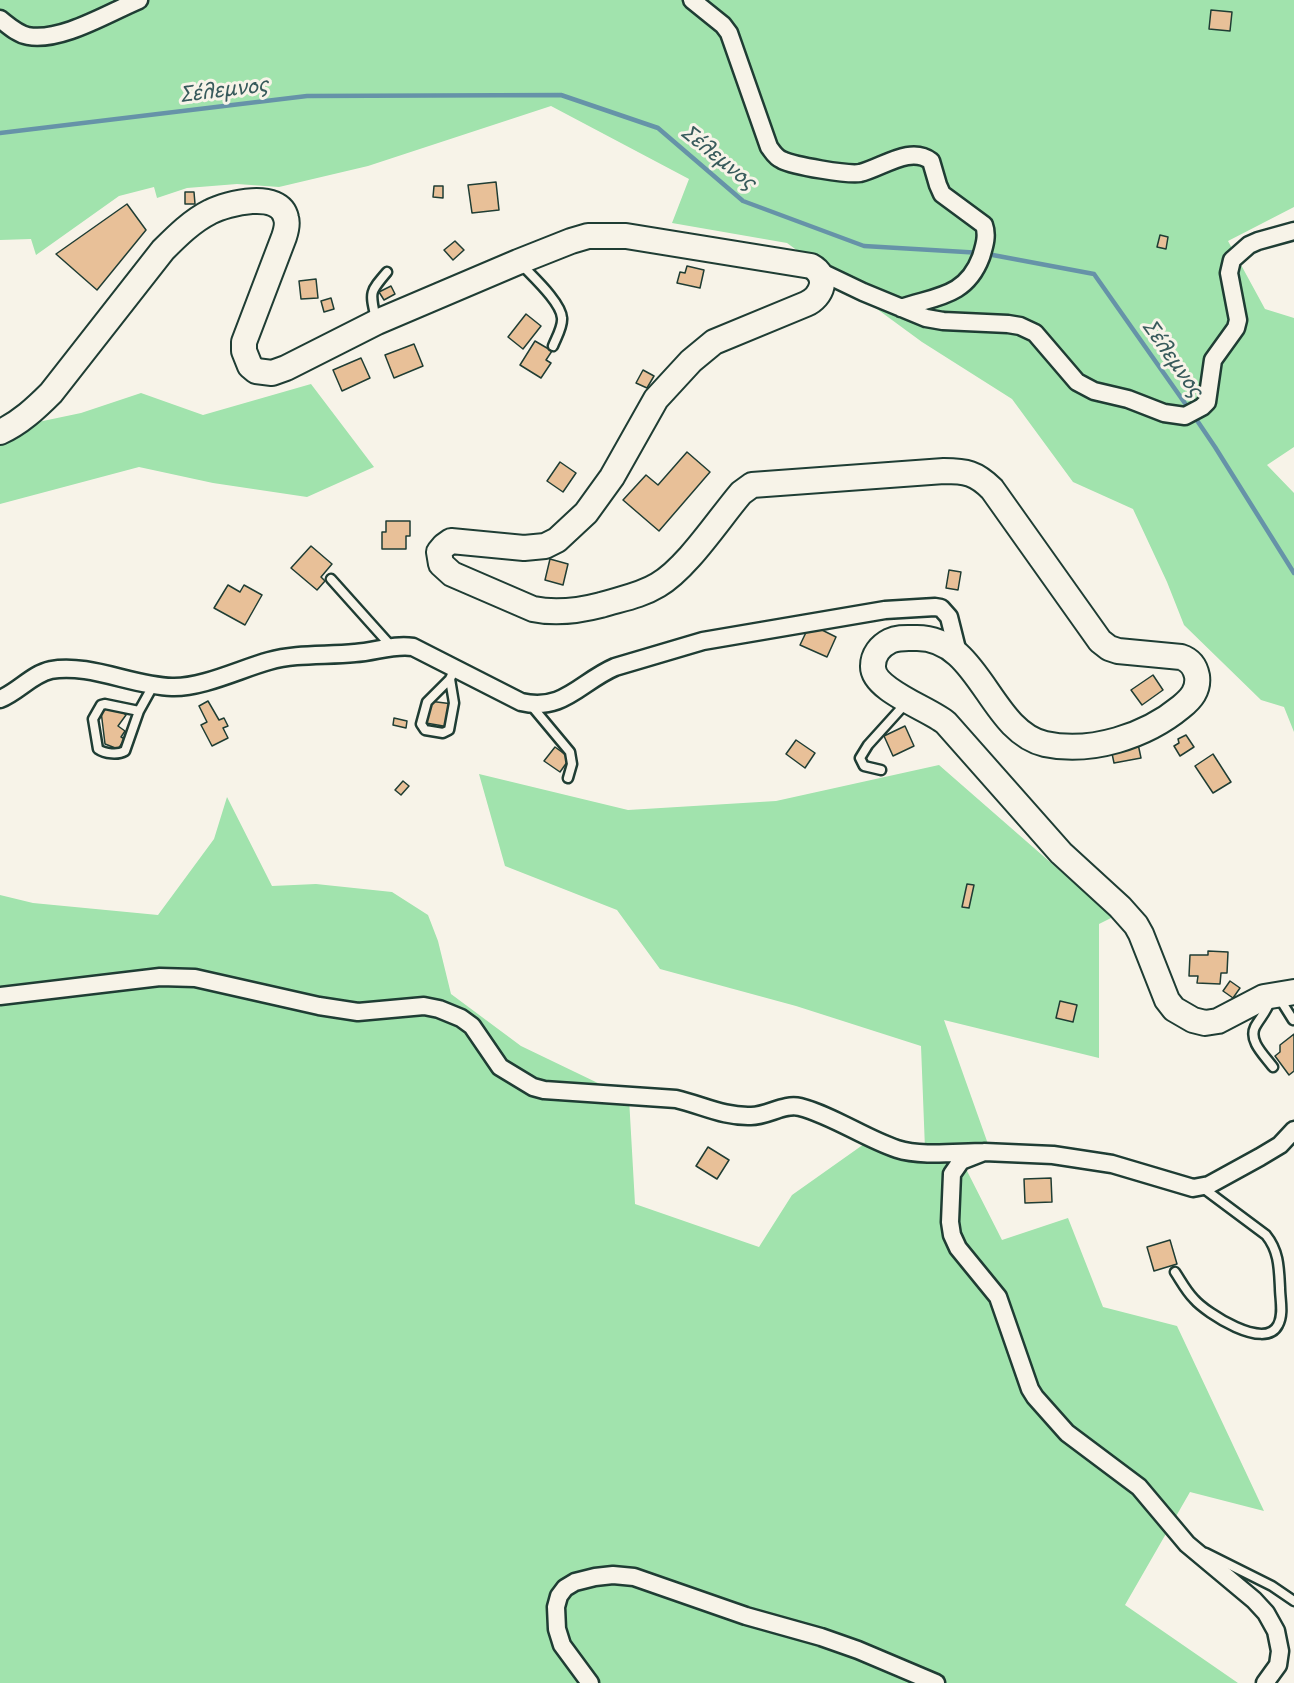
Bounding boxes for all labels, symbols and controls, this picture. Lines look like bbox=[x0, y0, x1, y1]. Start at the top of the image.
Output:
water label: Σέλεμνος bbox=[179, 74, 269, 108]
water label: Σέλεμνος bbox=[676, 121, 760, 195]
water label: Σέλεμνος bbox=[1137, 316, 1207, 402]

